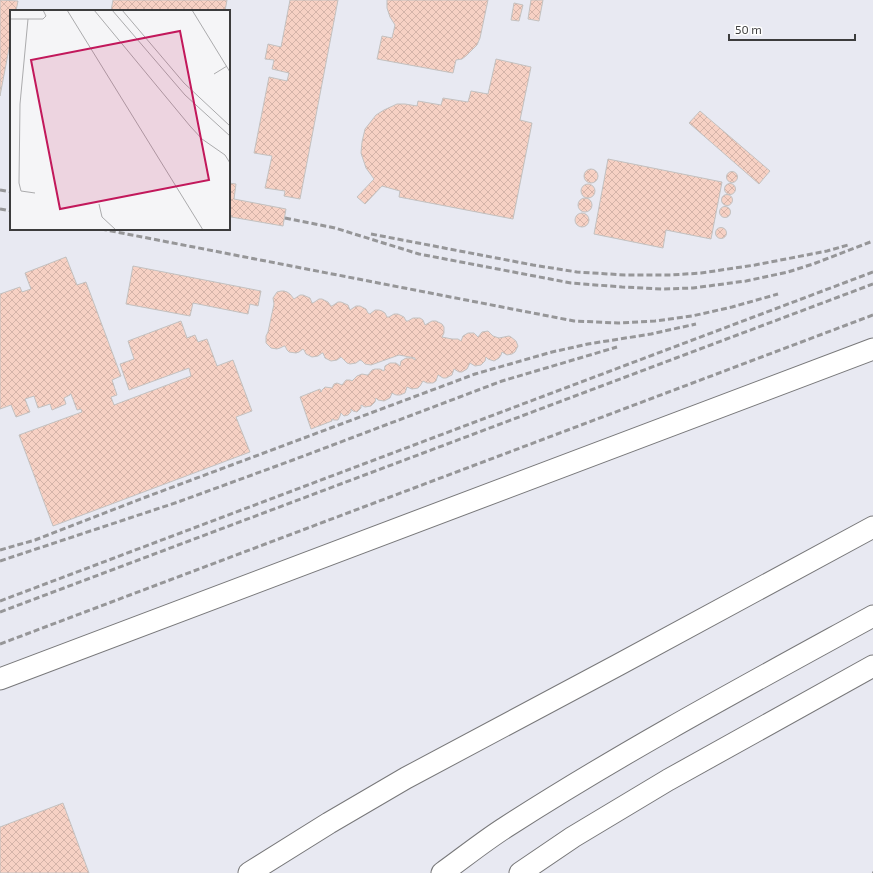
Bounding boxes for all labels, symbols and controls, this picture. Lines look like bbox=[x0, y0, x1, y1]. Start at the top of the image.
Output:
inset map bbox=[10, 10, 230, 230]
scale bar bbox=[729, 16, 855, 42]
text: 50 m bbox=[735, 22, 762, 36]

